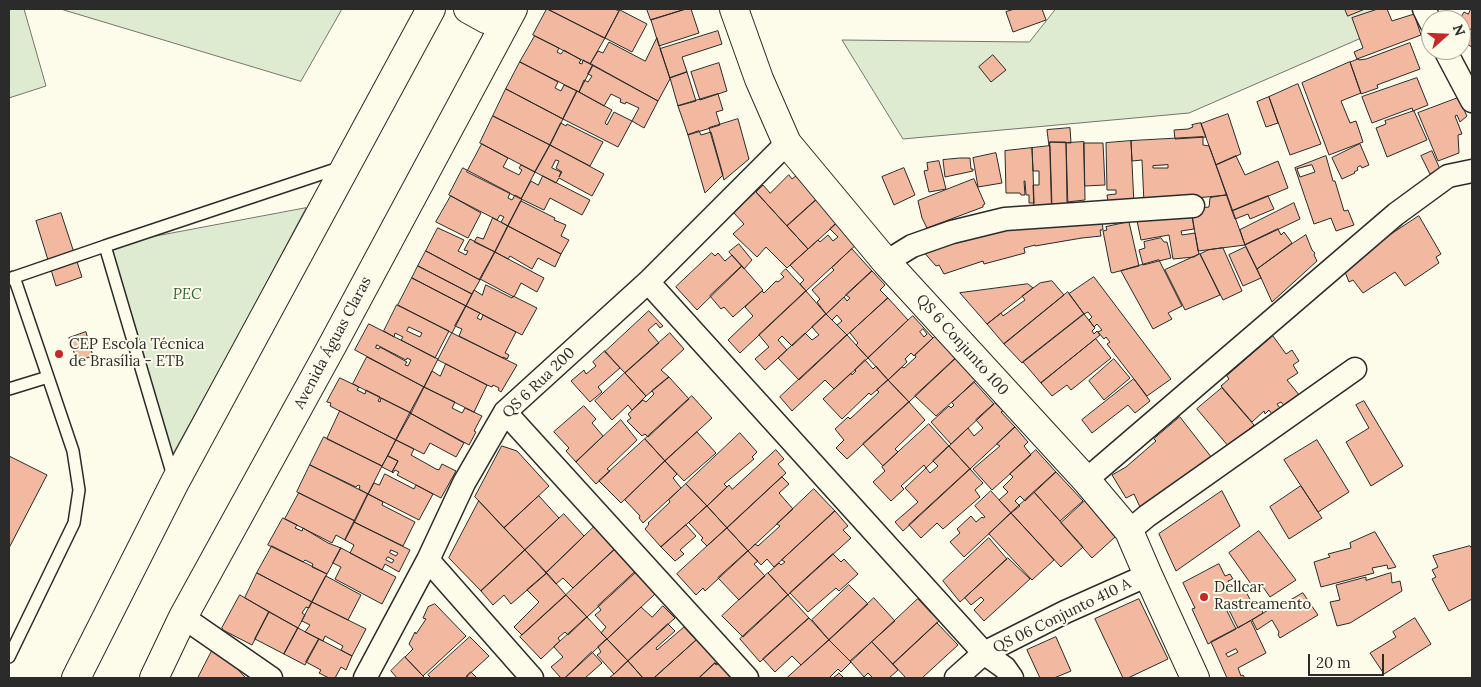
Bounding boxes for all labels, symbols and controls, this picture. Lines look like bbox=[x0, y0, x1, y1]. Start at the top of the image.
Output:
north arrow bbox=[1421, 10, 1471, 60]
text: N bbox=[1449, 22, 1469, 38]
street label: Avenida Águas Claras bbox=[290, 274, 376, 412]
park label: PEC bbox=[173, 286, 201, 304]
street label: QS 6 Conjunto 100 bbox=[912, 291, 1012, 399]
place label: CEP Escola Técnica de Brasília - ETB bbox=[69, 336, 204, 371]
street label: QS 6 Rua 200 bbox=[499, 344, 579, 422]
marker: CEP Escola Técnica de Brasília - ETB bbox=[53, 348, 65, 360]
street label: QS 06 Conjunto 410 A bbox=[990, 575, 1134, 657]
place label: Dellcar Rastreamento bbox=[1214, 579, 1311, 614]
marker: Dellcar Rastreamento bbox=[1198, 591, 1210, 603]
scale bar bbox=[1311, 644, 1387, 676]
text: 20 m bbox=[1316, 653, 1351, 672]

